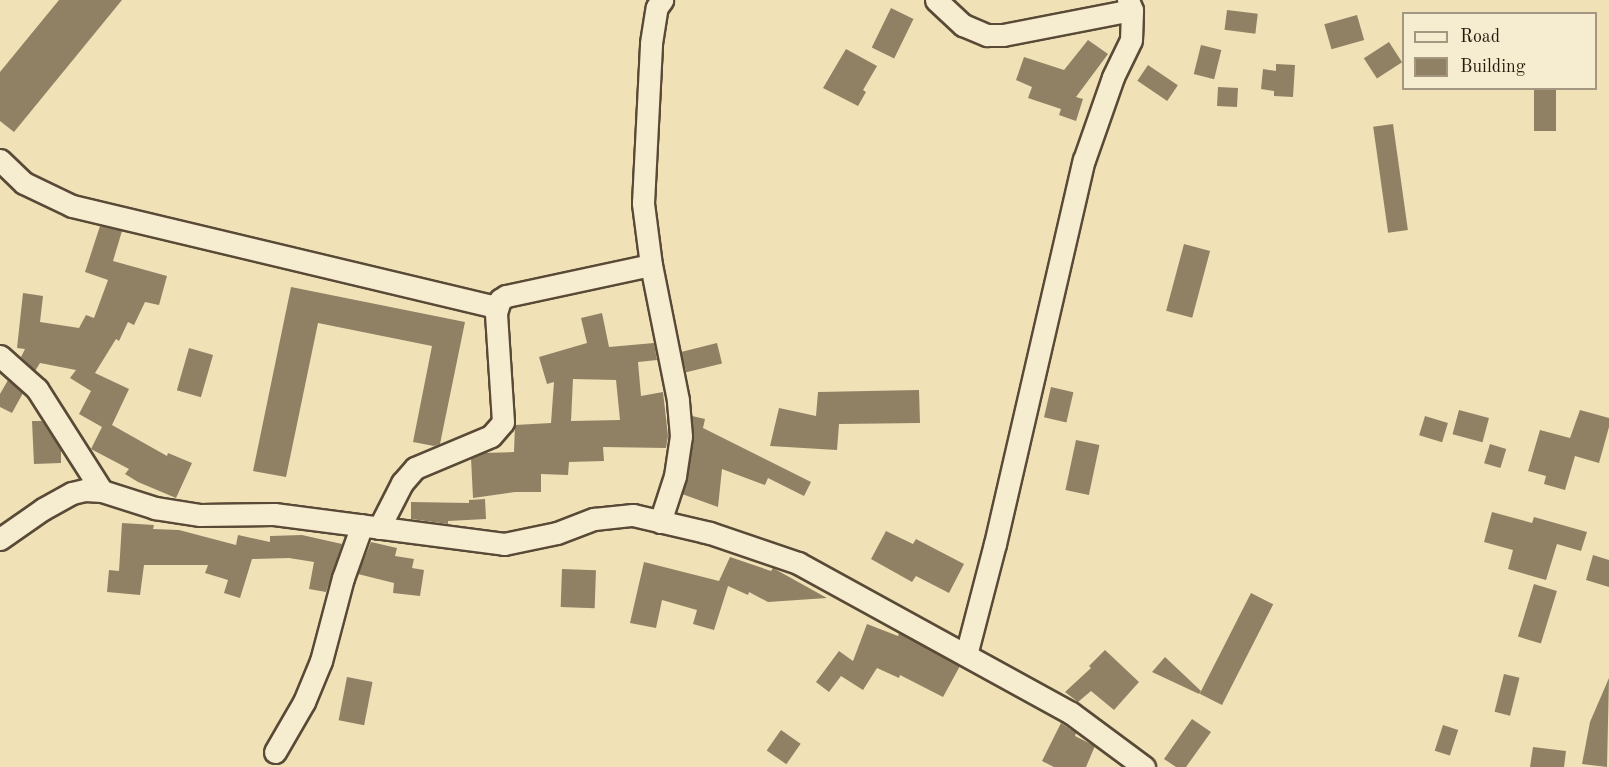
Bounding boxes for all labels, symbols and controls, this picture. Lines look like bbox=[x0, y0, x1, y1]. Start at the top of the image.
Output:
legend bbox=[1402, 12, 1597, 90]
text: Road bbox=[1460, 28, 1500, 46]
text: Building bbox=[1460, 58, 1525, 76]

